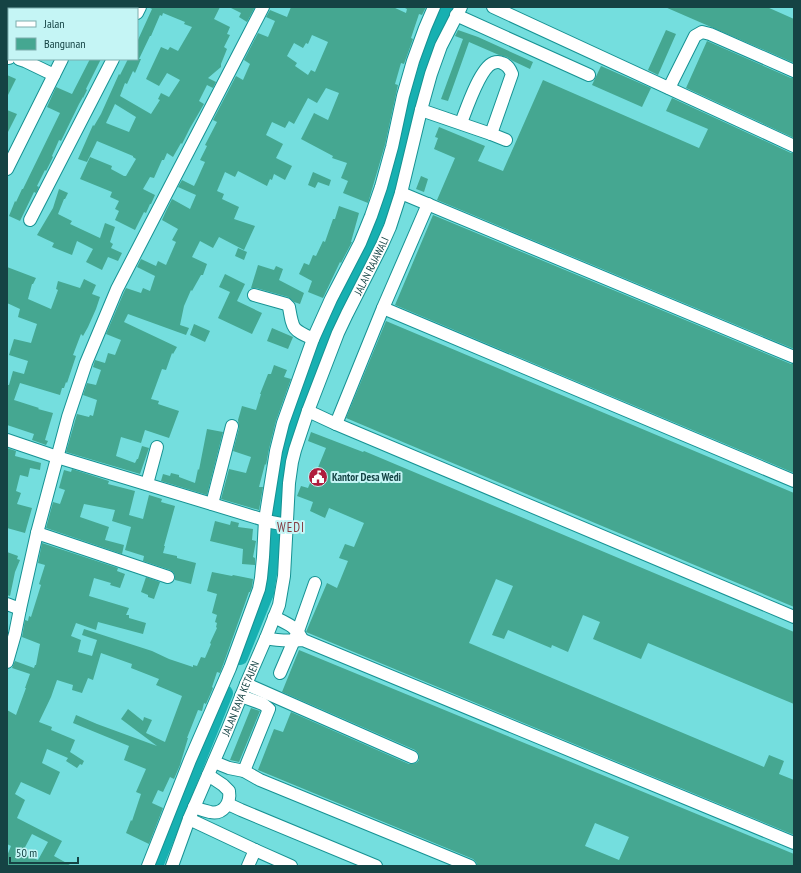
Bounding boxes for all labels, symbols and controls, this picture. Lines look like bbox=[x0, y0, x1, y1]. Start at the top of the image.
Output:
legend bbox=[8, 8, 138, 60]
text: Jalan bbox=[43, 16, 65, 31]
text: Bangunan bbox=[44, 36, 85, 51]
street label: JALAN RAJAWALI bbox=[350, 235, 392, 298]
public building icon: Kantor Desa Wedi bbox=[307, 466, 329, 488]
place label: Kantor Desa Wedi bbox=[332, 470, 402, 484]
district label: WEDI bbox=[277, 519, 305, 536]
street label: JALAN RAYA KETAJEN bbox=[218, 659, 262, 739]
scale bar bbox=[10, 839, 78, 865]
text: 50 m bbox=[16, 845, 37, 860]

